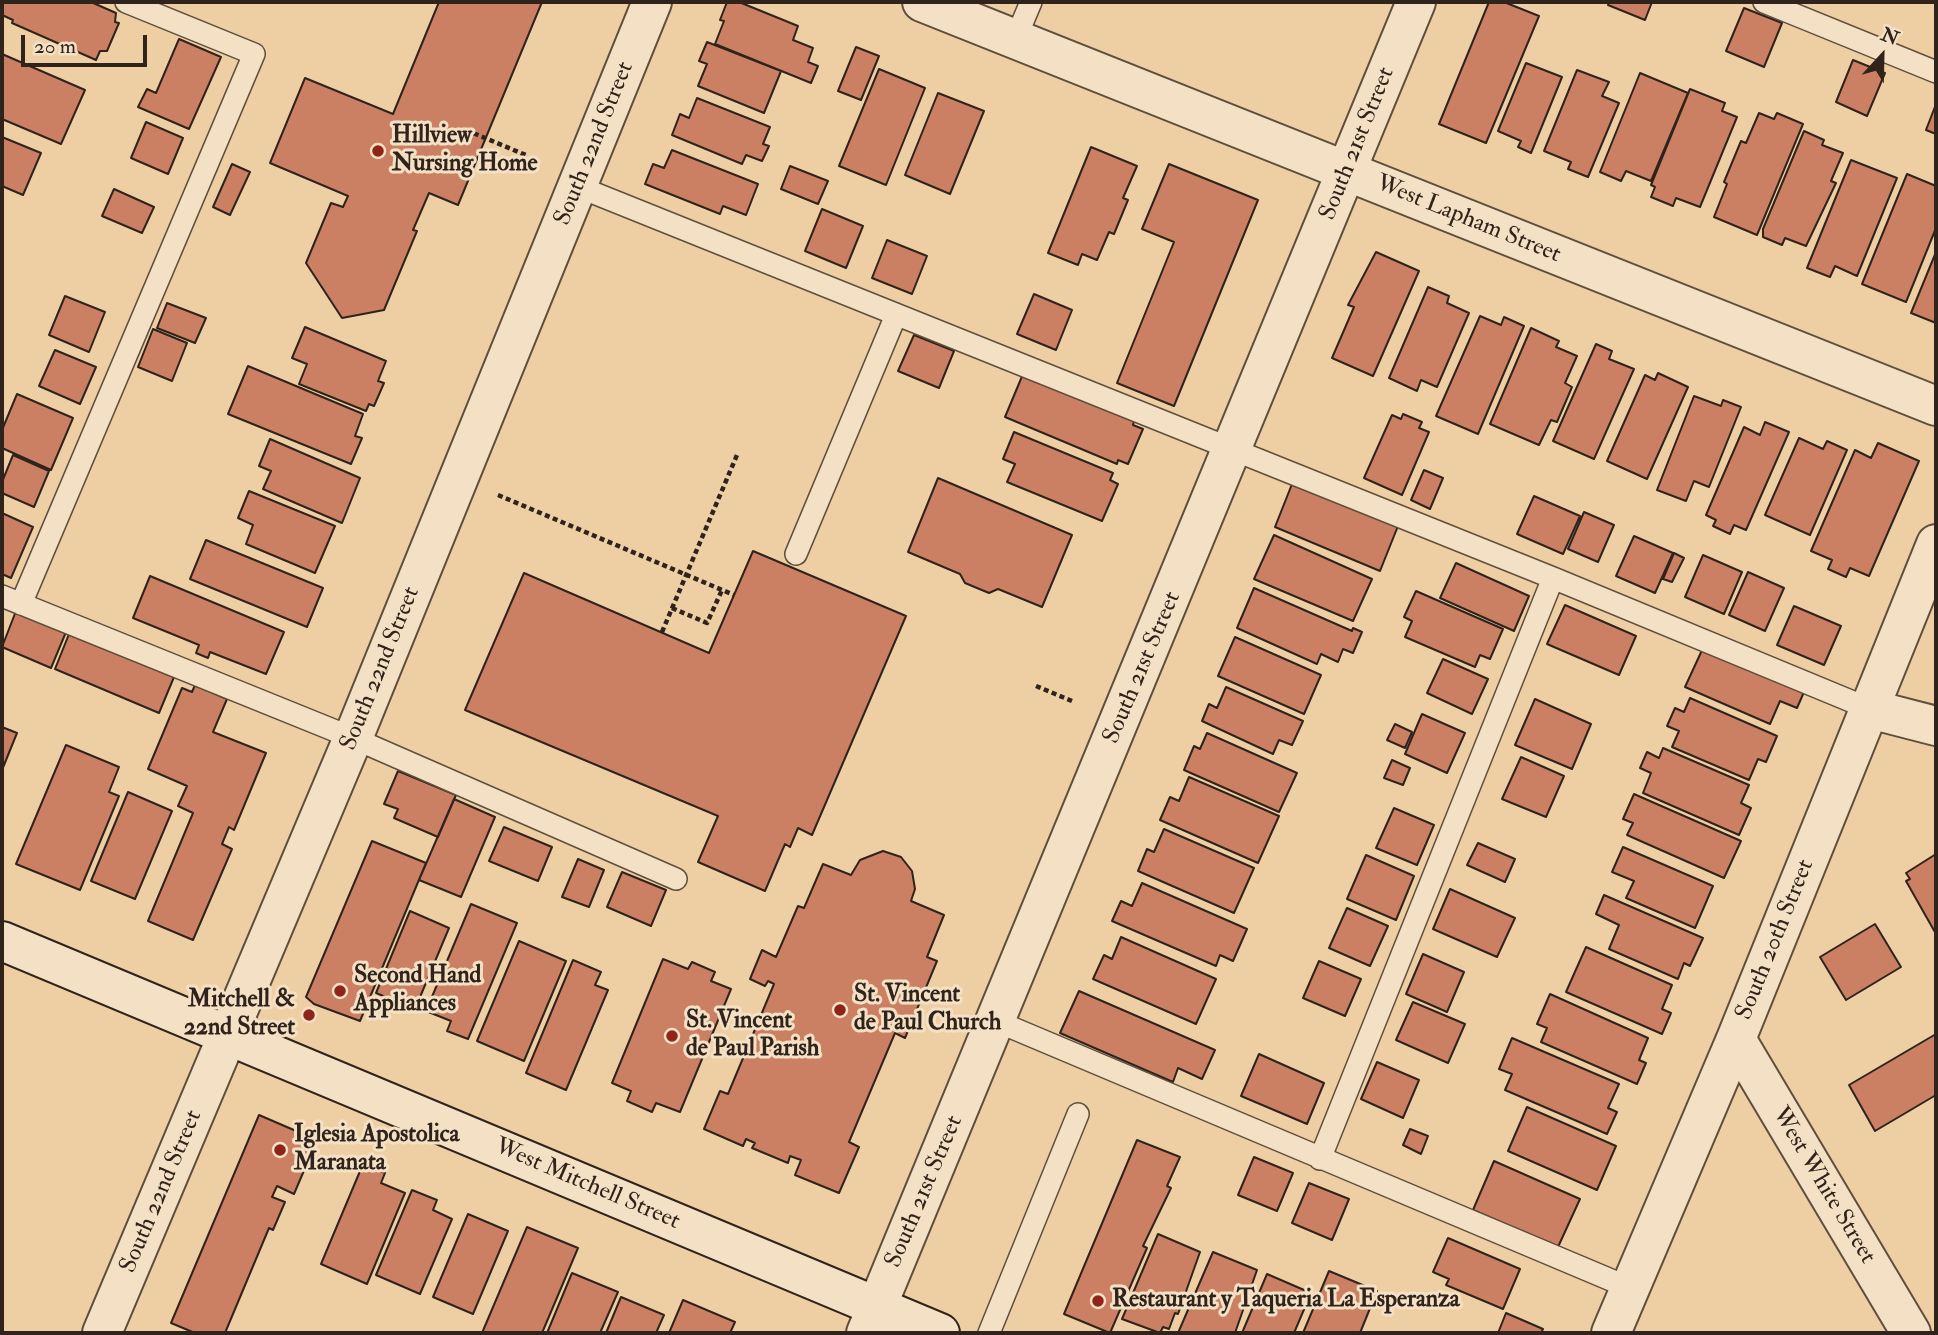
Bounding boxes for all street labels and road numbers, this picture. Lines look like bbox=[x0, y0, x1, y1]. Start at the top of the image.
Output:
street label: South 22nd Street bbox=[549, 58, 641, 230]
street label: South 21st Street bbox=[1314, 63, 1402, 225]
street label: West Lapham Street bbox=[1371, 170, 1565, 270]
street label: South 22nd Street bbox=[335, 583, 427, 755]
street label: South 21st Street bbox=[1098, 588, 1188, 748]
street label: South 20th Street bbox=[1731, 856, 1821, 1024]
street label: West White Street bbox=[1765, 1102, 1881, 1270]
street label: South 22nd Street bbox=[115, 1106, 209, 1278]
street label: South 21st Street bbox=[880, 1112, 970, 1272]
street label: West Mitchell Street bbox=[490, 1133, 684, 1237]

